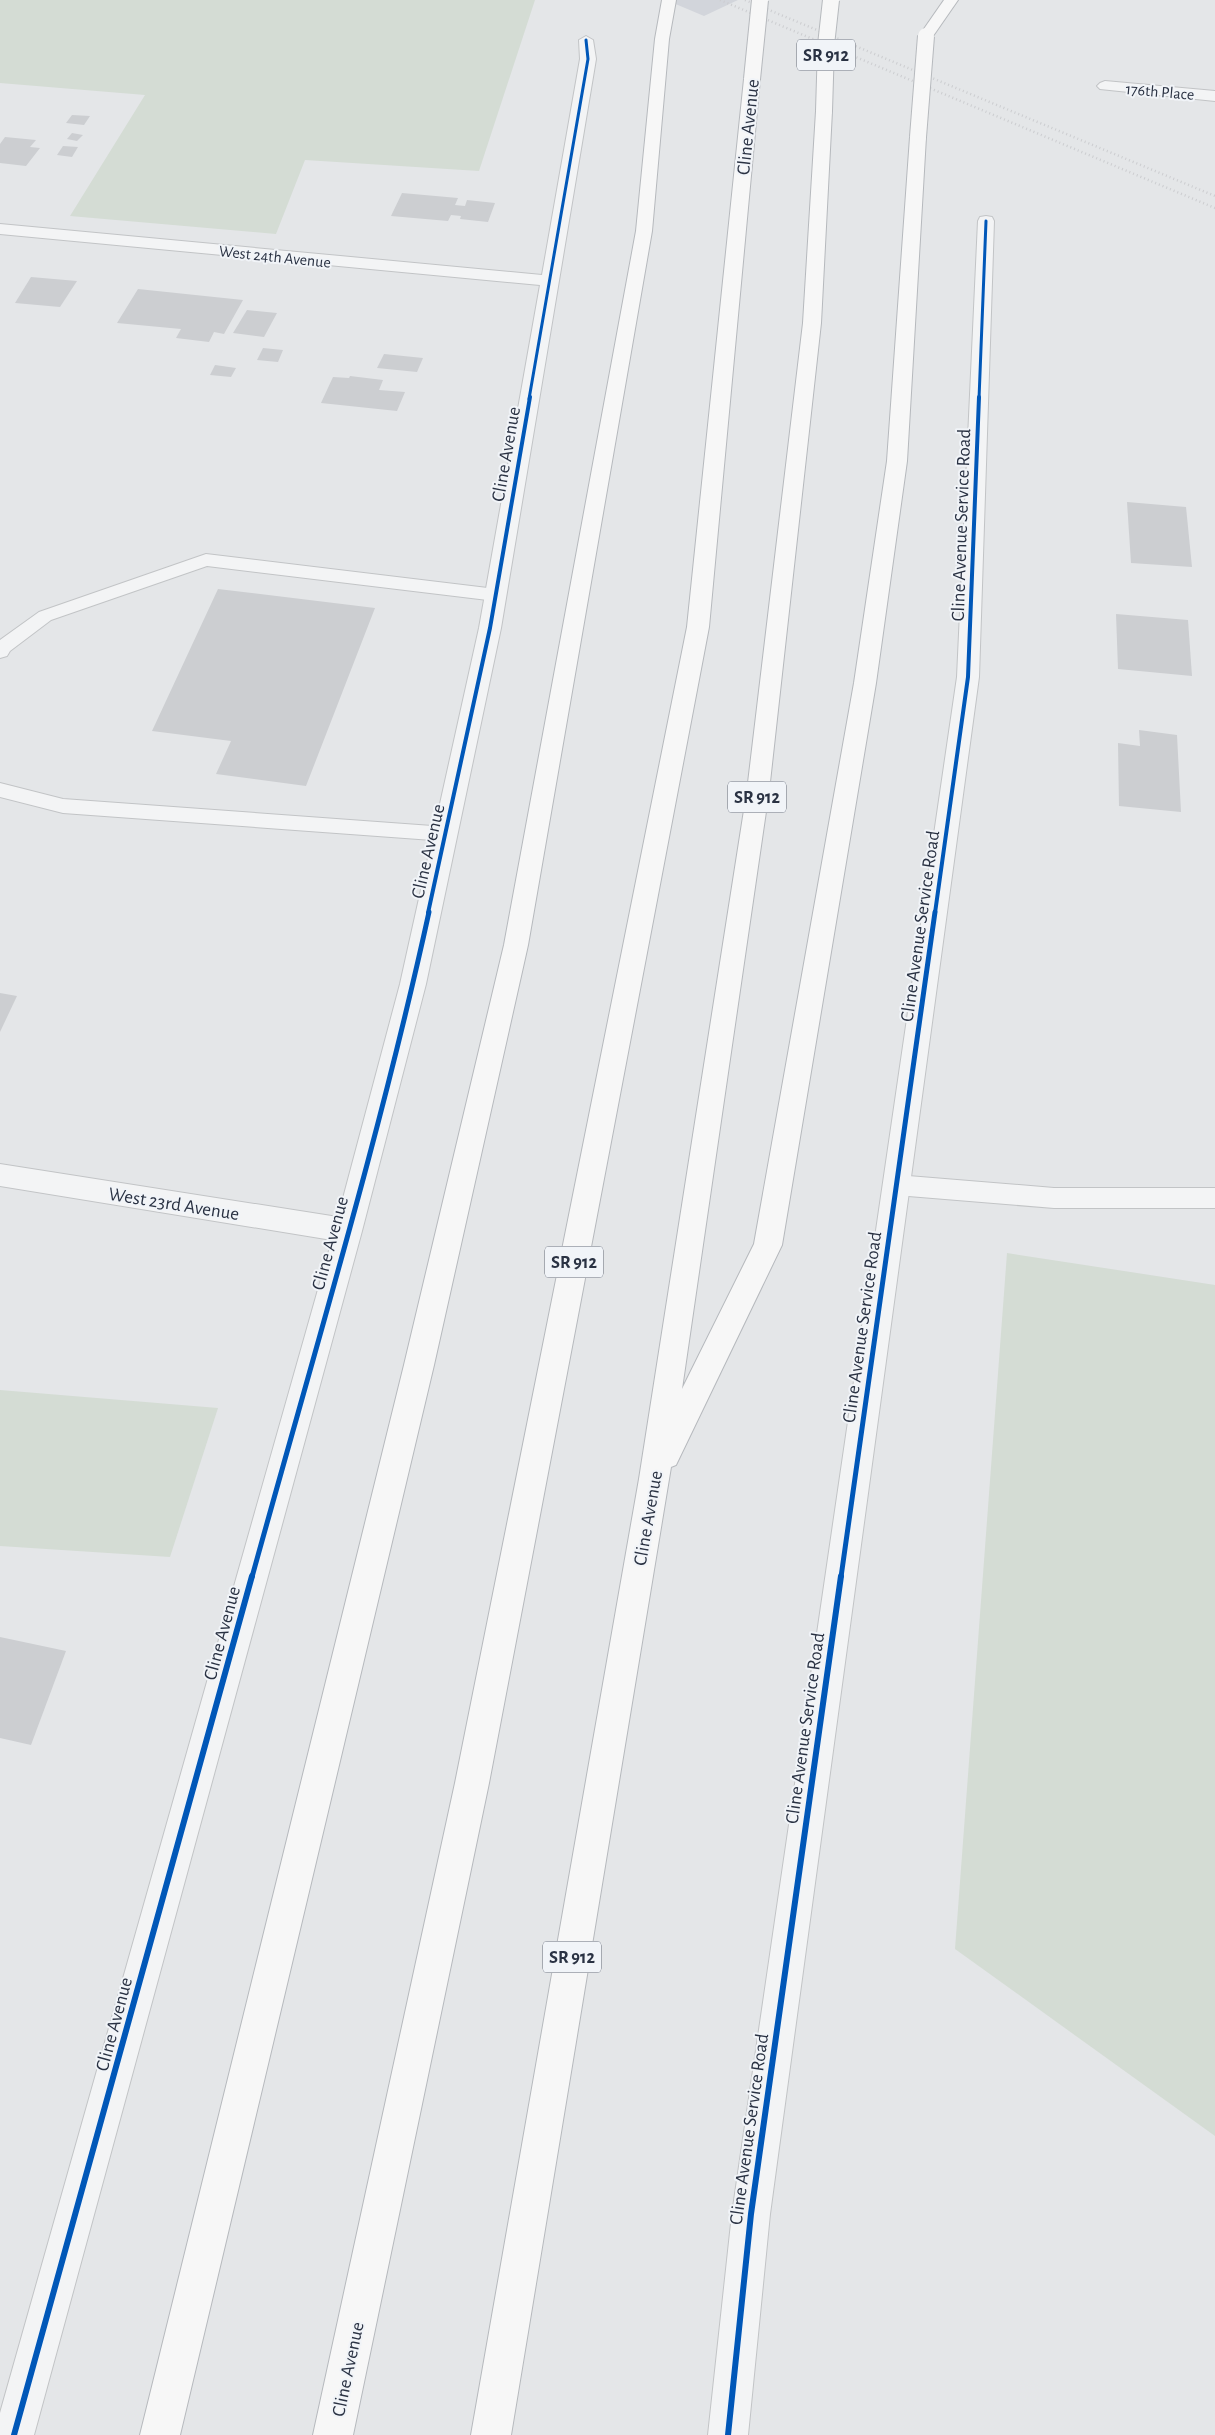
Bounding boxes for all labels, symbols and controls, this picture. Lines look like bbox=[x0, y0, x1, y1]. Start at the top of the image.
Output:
road number: SR 912 bbox=[797, 40, 855, 70]
street label: Cline Avenue bbox=[734, 78, 763, 176]
street label: 176th Place bbox=[1125, 81, 1195, 103]
street label: West 24th Avenue bbox=[218, 243, 332, 271]
street label: Cline Avenue bbox=[489, 405, 524, 503]
street label: Cline Avenue Service Road bbox=[949, 428, 974, 622]
road number: SR 912 bbox=[728, 782, 786, 812]
street label: Cline Avenue bbox=[408, 802, 449, 900]
street label: Cline Avenue Service Road bbox=[898, 829, 943, 1023]
street label: West 23rd Avenue bbox=[107, 1185, 240, 1224]
street label: Cline Avenue bbox=[309, 1194, 352, 1292]
street label: Cline Avenue Service Road bbox=[840, 1230, 885, 1424]
road number: SR 912 bbox=[545, 1246, 603, 1278]
street label: Cline Avenue bbox=[631, 1469, 666, 1567]
street label: Cline Avenue bbox=[201, 1584, 244, 1682]
street label: Cline Avenue Service Road bbox=[783, 1631, 828, 1825]
road number: SR 912 bbox=[543, 1941, 601, 1972]
street label: Cline Avenue bbox=[93, 1975, 136, 2073]
street label: Cline Avenue Service Road bbox=[727, 2032, 772, 2226]
street label: Cline Avenue bbox=[329, 2320, 368, 2418]

